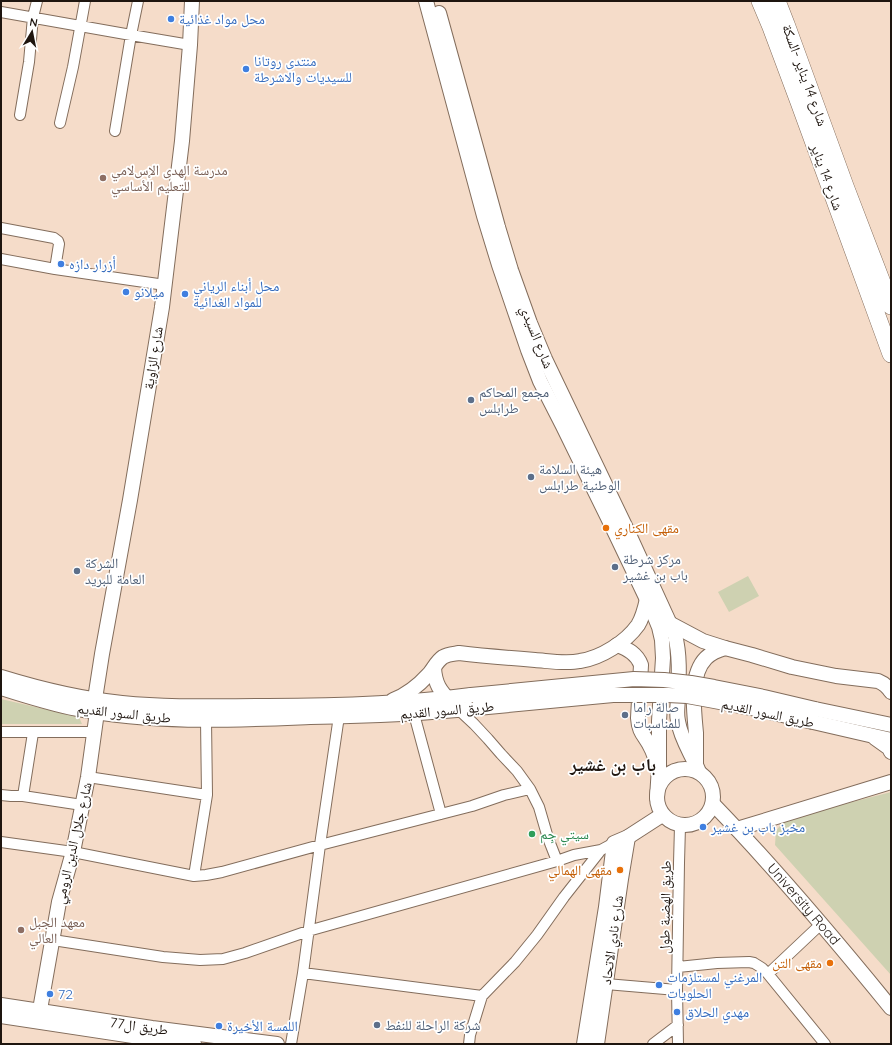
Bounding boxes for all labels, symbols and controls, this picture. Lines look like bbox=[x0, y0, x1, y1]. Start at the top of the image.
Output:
place label: محل مواد غذائية bbox=[179, 10, 265, 28]
north arrow bbox=[12, 12, 52, 52]
marker: محل مواد غذائية bbox=[166, 14, 176, 24]
text: N bbox=[29, 15, 39, 30]
street label: شارع 14 يناير -السكة bbox=[777, 22, 832, 129]
place label: منتدى روتانا للسيديات والاشرطة bbox=[254, 52, 352, 86]
marker: منتدى روتانا للسيديات والاشرطة bbox=[241, 64, 251, 74]
street label: شارع 14 يناير bbox=[805, 140, 847, 213]
place label: مدرسة الهدى الإسﻻمي للتعليم الأساسي bbox=[111, 161, 228, 198]
marker: مدرسة الهدى الإسﻻمي للتعليم الأساسي bbox=[98, 173, 108, 183]
place label: أزرار دازه bbox=[69, 255, 116, 273]
marker: أزرار دازه bbox=[56, 259, 66, 269]
place label: محل أبناء الرياني للمواد الغدائية bbox=[193, 277, 279, 311]
place label: ميلانو bbox=[134, 283, 164, 301]
marker: ميلانو bbox=[121, 287, 131, 297]
marker: محل أبناء الرياني للمواد الغدائية bbox=[180, 289, 190, 299]
street label: شارع السيدي bbox=[514, 303, 558, 372]
street label: شارع الزاوية bbox=[139, 325, 168, 391]
place label: مجمع المحاكم طرابلس bbox=[479, 383, 549, 417]
marker: مجمع المحاكم طرابلس bbox=[466, 395, 476, 405]
place label: هيئة السلامة الوطنية طرابلس bbox=[539, 460, 620, 494]
marker: هيئة السلامة الوطنية طرابلس bbox=[526, 472, 536, 482]
place label: مقهى الكناري bbox=[614, 519, 679, 540]
marker: مقهى الكناري bbox=[601, 523, 611, 533]
place label: مركز شرطة باب بن غشير bbox=[622, 550, 688, 584]
place label: الشركة العامة للبريد bbox=[85, 554, 145, 588]
marker: مركز شرطة باب بن غشير bbox=[610, 562, 620, 572]
marker: الشركة العامة للبريد bbox=[72, 566, 82, 576]
street label: طريق السور القديم bbox=[720, 694, 816, 733]
street label: طريق السور القديم bbox=[399, 697, 495, 724]
place label: صالة راما للمناسبات bbox=[633, 698, 680, 732]
street label: طريق السور القديم bbox=[76, 699, 172, 728]
marker: صالة راما للمناسبات bbox=[620, 710, 630, 720]
district label: باب بن غشير bbox=[569, 753, 656, 776]
street label: شارع جلال الدين الرومي bbox=[50, 780, 98, 906]
place label: مخبز باب بن غشير bbox=[710, 818, 805, 836]
marker: مخبز باب بن غشير bbox=[698, 822, 708, 832]
place label: سيتي جِم bbox=[540, 825, 589, 846]
marker: سيتي جِم bbox=[527, 829, 537, 839]
street label: University Road bbox=[763, 859, 844, 949]
street label: طريق الهضبة طول bbox=[655, 860, 676, 954]
place label: مقهى الهمالي bbox=[548, 861, 612, 882]
marker: مقهى الهمالي bbox=[615, 865, 625, 875]
street label: شارع نادي الاتحاد bbox=[597, 894, 630, 986]
place label: معهد الجبل العالي bbox=[29, 913, 85, 950]
marker: معهد الجبل العالي bbox=[16, 925, 26, 935]
place label: مقهى التن bbox=[772, 954, 822, 972]
marker: مقهى التن bbox=[825, 958, 835, 968]
place label: المرغني لمستلزمات الحلويات bbox=[667, 968, 762, 1002]
marker: المرغني لمستلزمات الحلويات bbox=[654, 980, 664, 990]
place label: 72 bbox=[58, 985, 73, 1003]
marker: 72 bbox=[45, 989, 55, 999]
place label: مهدي الحلاق bbox=[685, 1003, 749, 1024]
marker: مهدي الحلاق bbox=[672, 1007, 682, 1017]
street label: طريق ال77 bbox=[109, 1013, 169, 1040]
place label: شركة الراحلة للنفط bbox=[385, 1016, 480, 1034]
place label: اللمسة الأخيرة bbox=[227, 1017, 298, 1035]
marker: شركة الراحلة للنفط bbox=[372, 1020, 382, 1030]
marker: اللمسة الأخيرة bbox=[214, 1021, 224, 1031]

